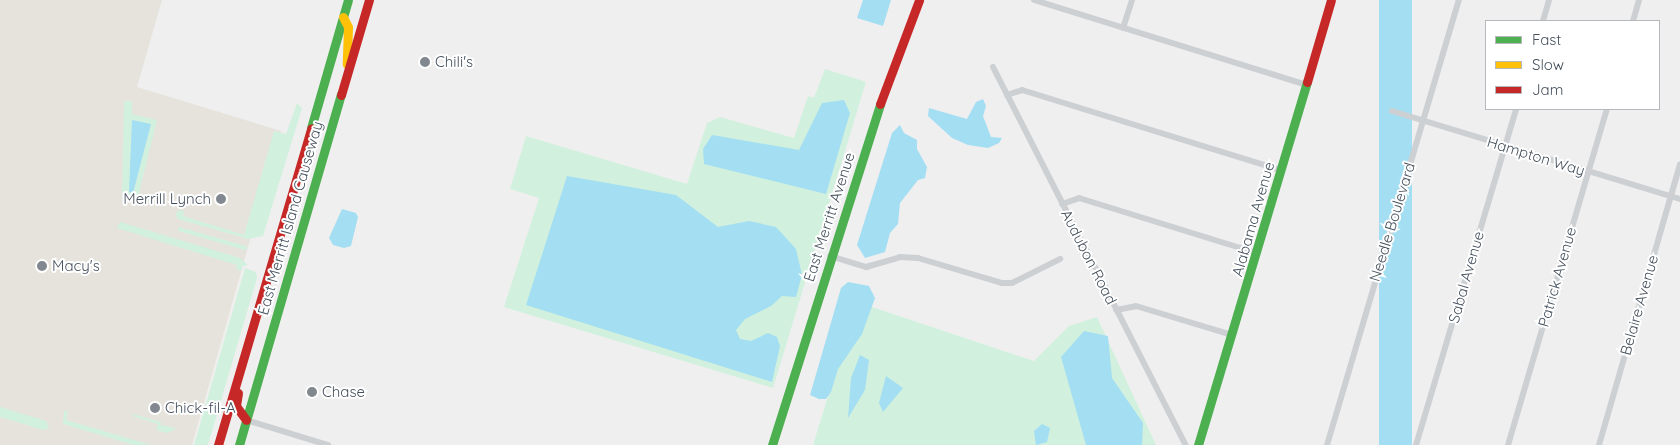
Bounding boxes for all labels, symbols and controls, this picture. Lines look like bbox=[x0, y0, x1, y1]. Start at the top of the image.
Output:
legend bbox=[1485, 20, 1660, 110]
text: Fast bbox=[1532, 30, 1561, 49]
place label: Chili's bbox=[435, 53, 473, 71]
text: Slow bbox=[1532, 55, 1564, 74]
marker: Chili's bbox=[419, 56, 431, 68]
text: Jam bbox=[1532, 80, 1563, 99]
street label: East Merritt Island Causeway bbox=[254, 119, 326, 317]
street label: Hampton Way bbox=[1485, 133, 1587, 179]
street label: East Merritt Avenue bbox=[800, 150, 858, 284]
street label: Alabama Avenue bbox=[1228, 160, 1278, 278]
street label: Needle Boulevard bbox=[1365, 160, 1419, 284]
place label: Merrill Lynch bbox=[123, 190, 211, 208]
marker: Merrill Lynch bbox=[215, 193, 227, 205]
street label: Audubon Road bbox=[1057, 207, 1121, 307]
street label: Patrick Avenue bbox=[1534, 225, 1580, 329]
street label: Sabal Avenue bbox=[1444, 229, 1488, 325]
street label: Belaire Avenue bbox=[1616, 253, 1662, 357]
place label: Macy's bbox=[52, 257, 100, 275]
marker: Macy's bbox=[36, 260, 48, 272]
place label: Chase bbox=[322, 383, 365, 401]
marker: Chase bbox=[306, 386, 318, 398]
place label: Chick-fil-A bbox=[165, 399, 236, 417]
marker: Chick-fil-A bbox=[149, 402, 161, 414]

